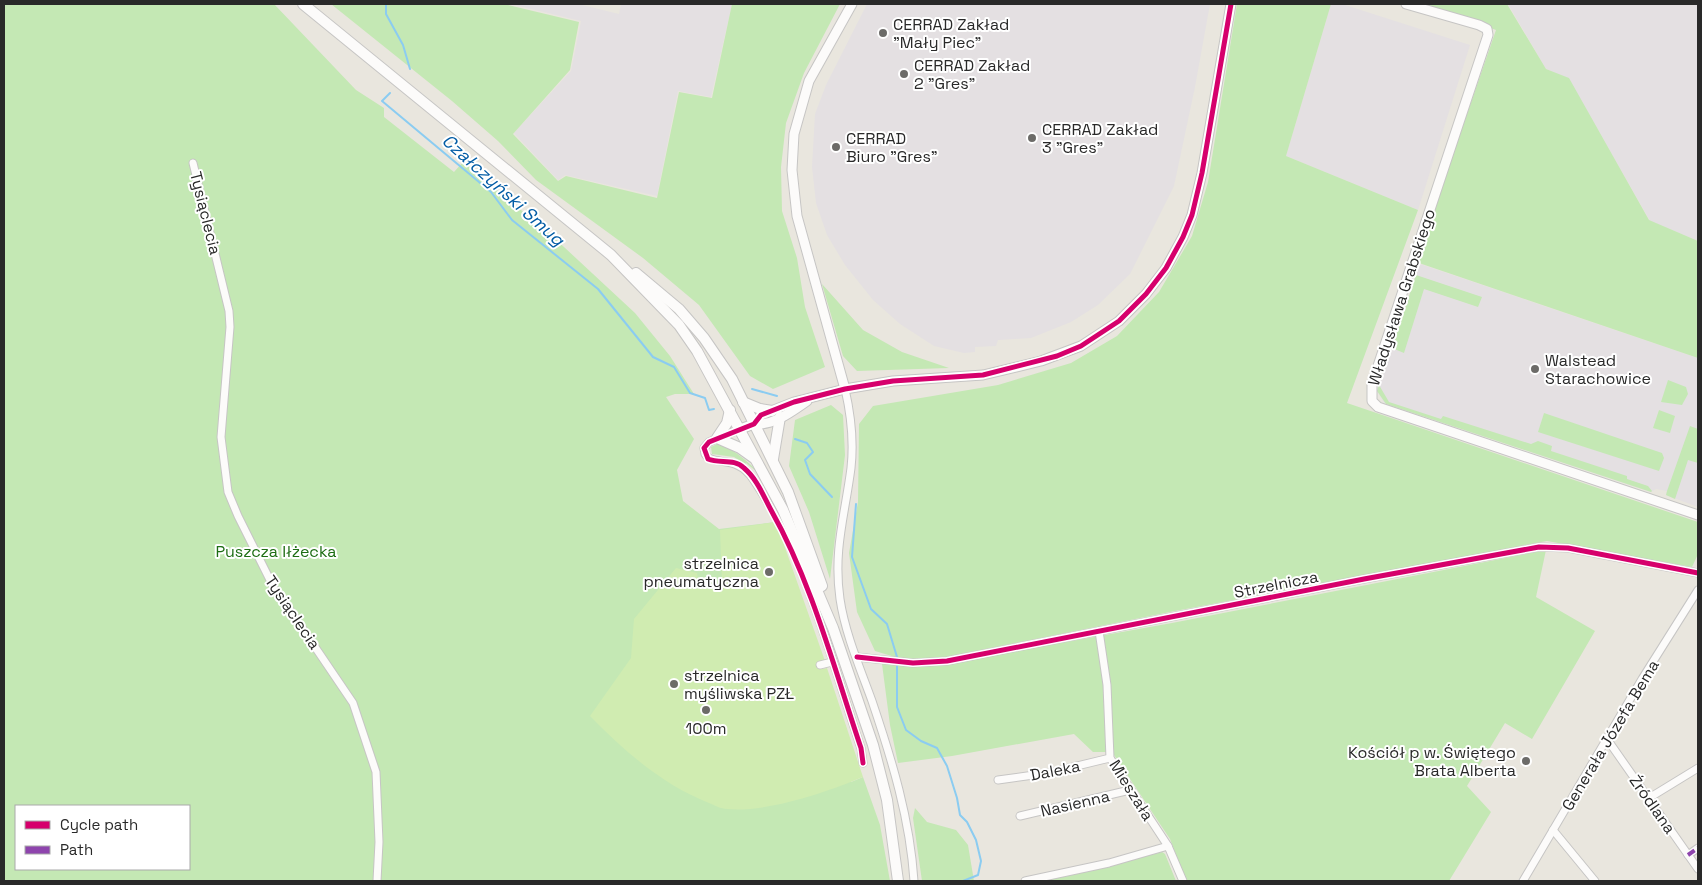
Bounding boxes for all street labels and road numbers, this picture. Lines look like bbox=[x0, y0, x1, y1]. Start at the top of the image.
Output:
street label: Tysiąclecia bbox=[185, 169, 226, 257]
street label: Władysława Grabskiego bbox=[1363, 206, 1440, 388]
street label: Strzelnicza bbox=[1232, 566, 1320, 603]
street label: Tysiąclecia bbox=[260, 571, 325, 653]
street label: Generała Józefa Bema bbox=[1557, 656, 1664, 815]
street label: Daleka bbox=[1028, 755, 1082, 786]
street label: Mieszała bbox=[1105, 756, 1159, 825]
street label: Źródlana bbox=[1625, 771, 1680, 838]
street label: Nasienna bbox=[1038, 785, 1112, 822]

